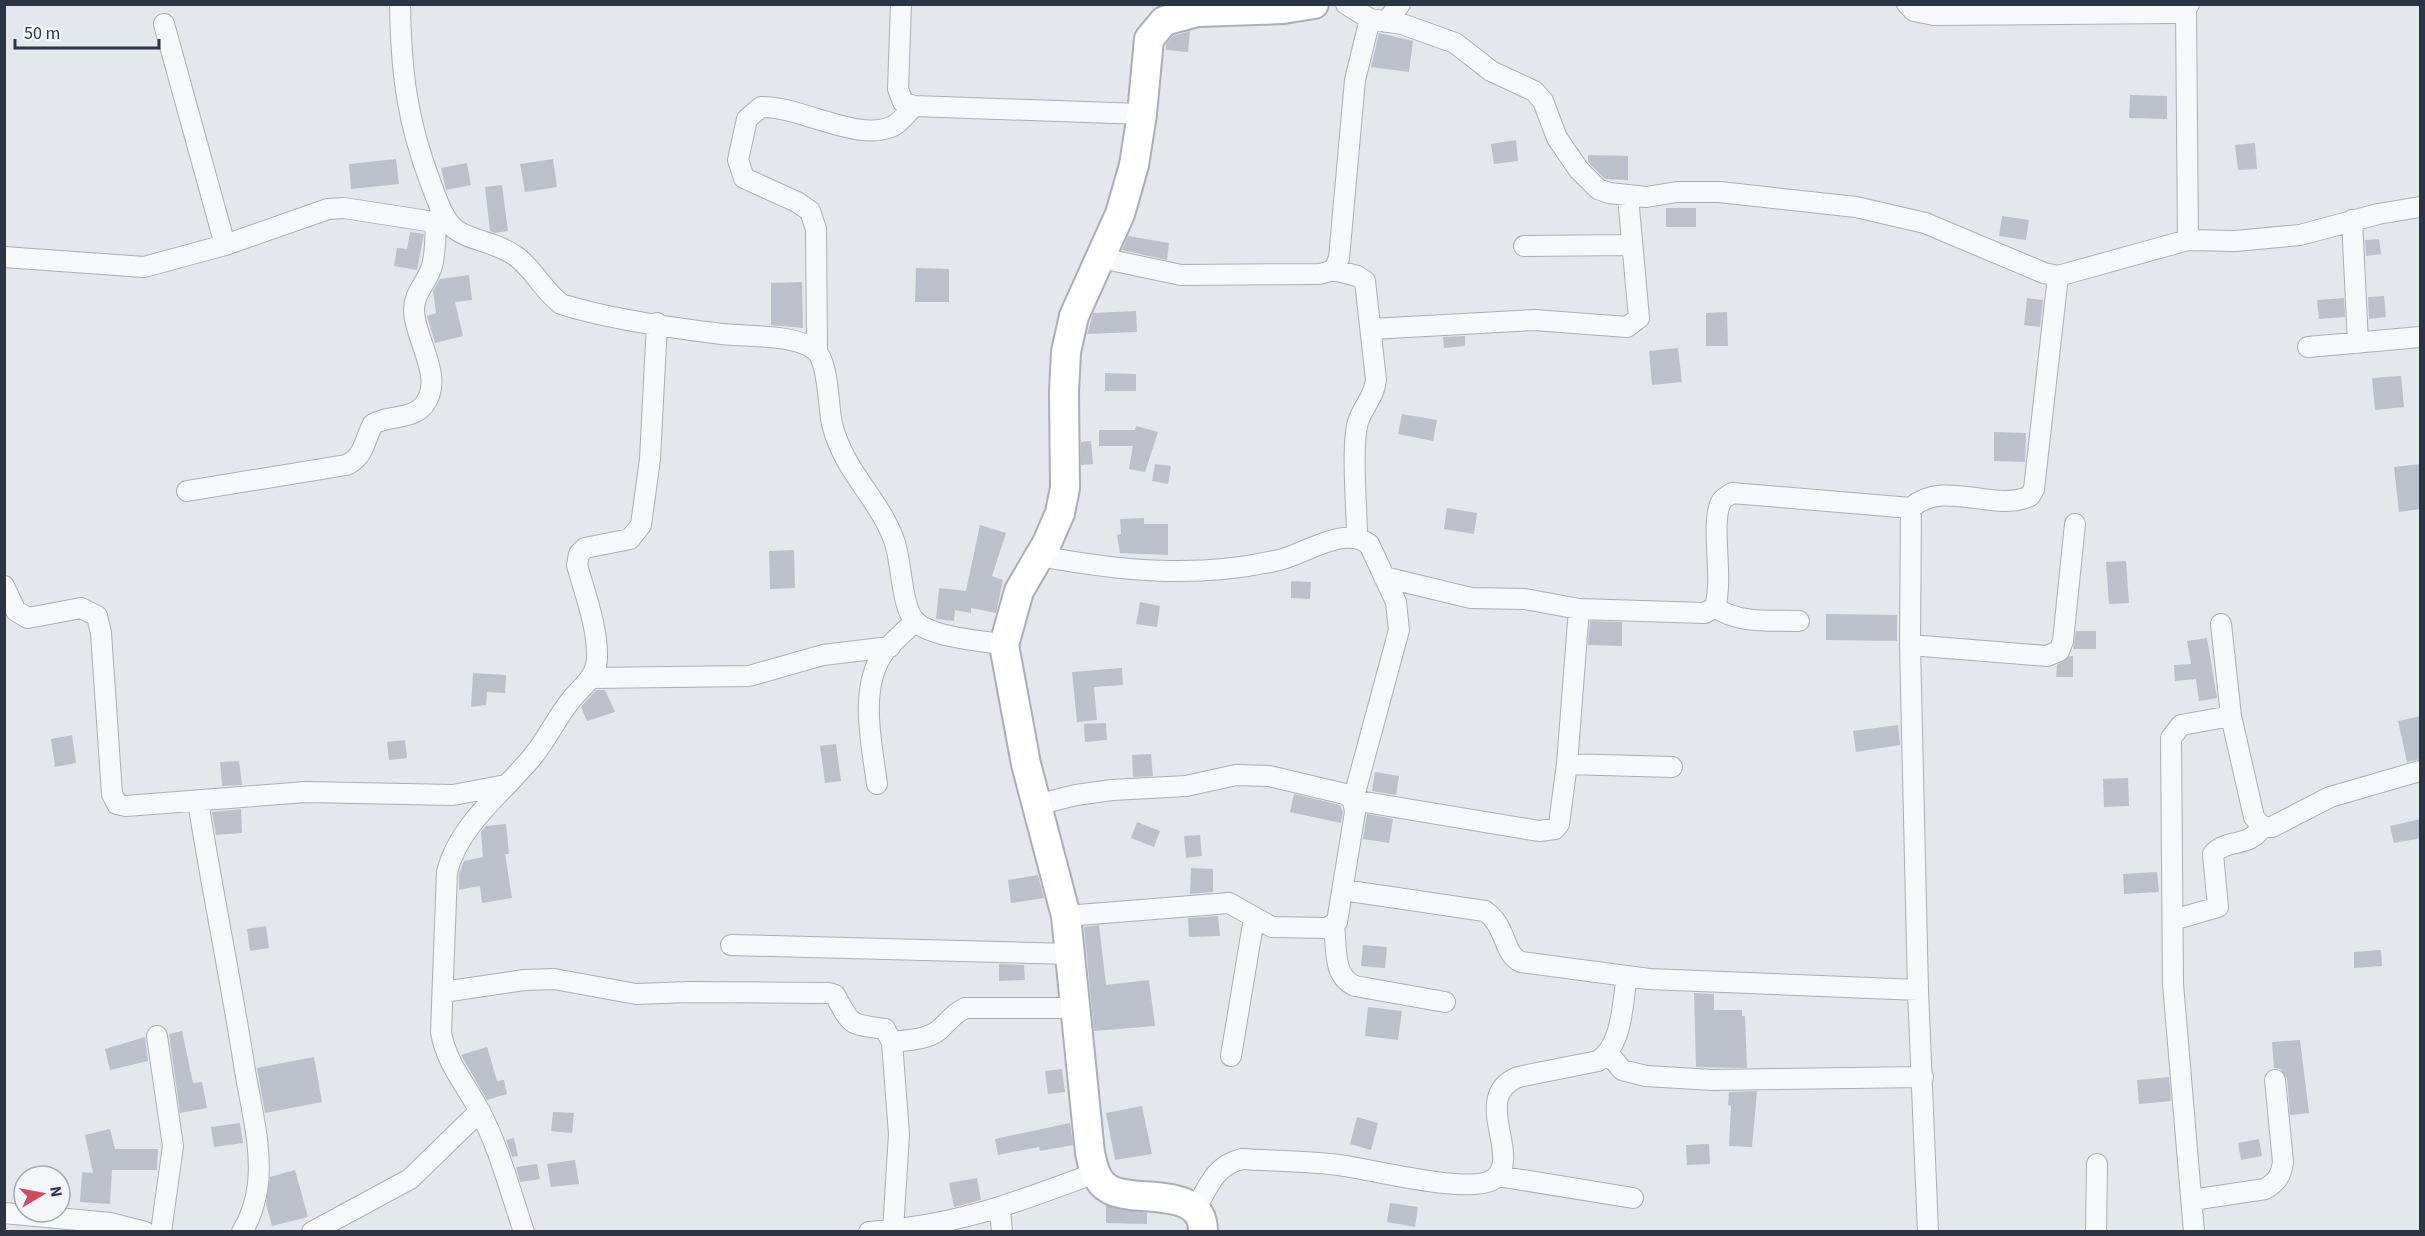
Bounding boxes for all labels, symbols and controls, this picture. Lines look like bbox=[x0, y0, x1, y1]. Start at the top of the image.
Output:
scale bar bbox=[15, 12, 159, 50]
text: 50 m bbox=[24, 21, 60, 46]
north arrow bbox=[12, 1164, 72, 1224]
text: N bbox=[44, 1184, 68, 1199]

